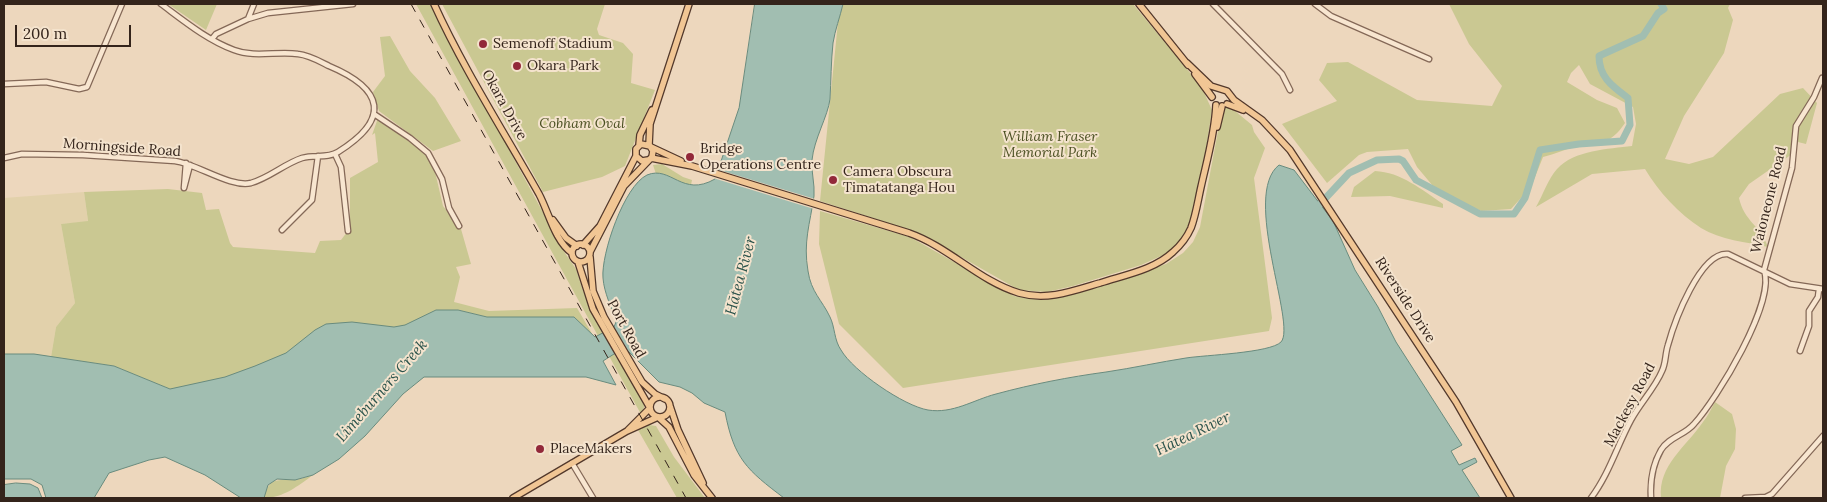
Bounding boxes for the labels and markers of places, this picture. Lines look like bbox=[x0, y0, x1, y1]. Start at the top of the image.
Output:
place label: Semenoff Stadium bbox=[493, 36, 612, 52]
marker: Semenoff Stadium bbox=[477, 38, 489, 50]
place label: Okara Park bbox=[527, 58, 599, 74]
marker: Okara Park bbox=[511, 60, 523, 72]
place label: Bridge Operations Centre bbox=[700, 141, 821, 174]
marker: Bridge Operations Centre bbox=[684, 151, 696, 163]
place label: Camera Obscura Timatatanga Hou bbox=[843, 164, 955, 196]
marker: Camera Obscura Timatatanga Hou bbox=[827, 174, 839, 186]
place label: PlaceMakers bbox=[550, 441, 632, 457]
marker: PlaceMakers bbox=[534, 443, 546, 455]

